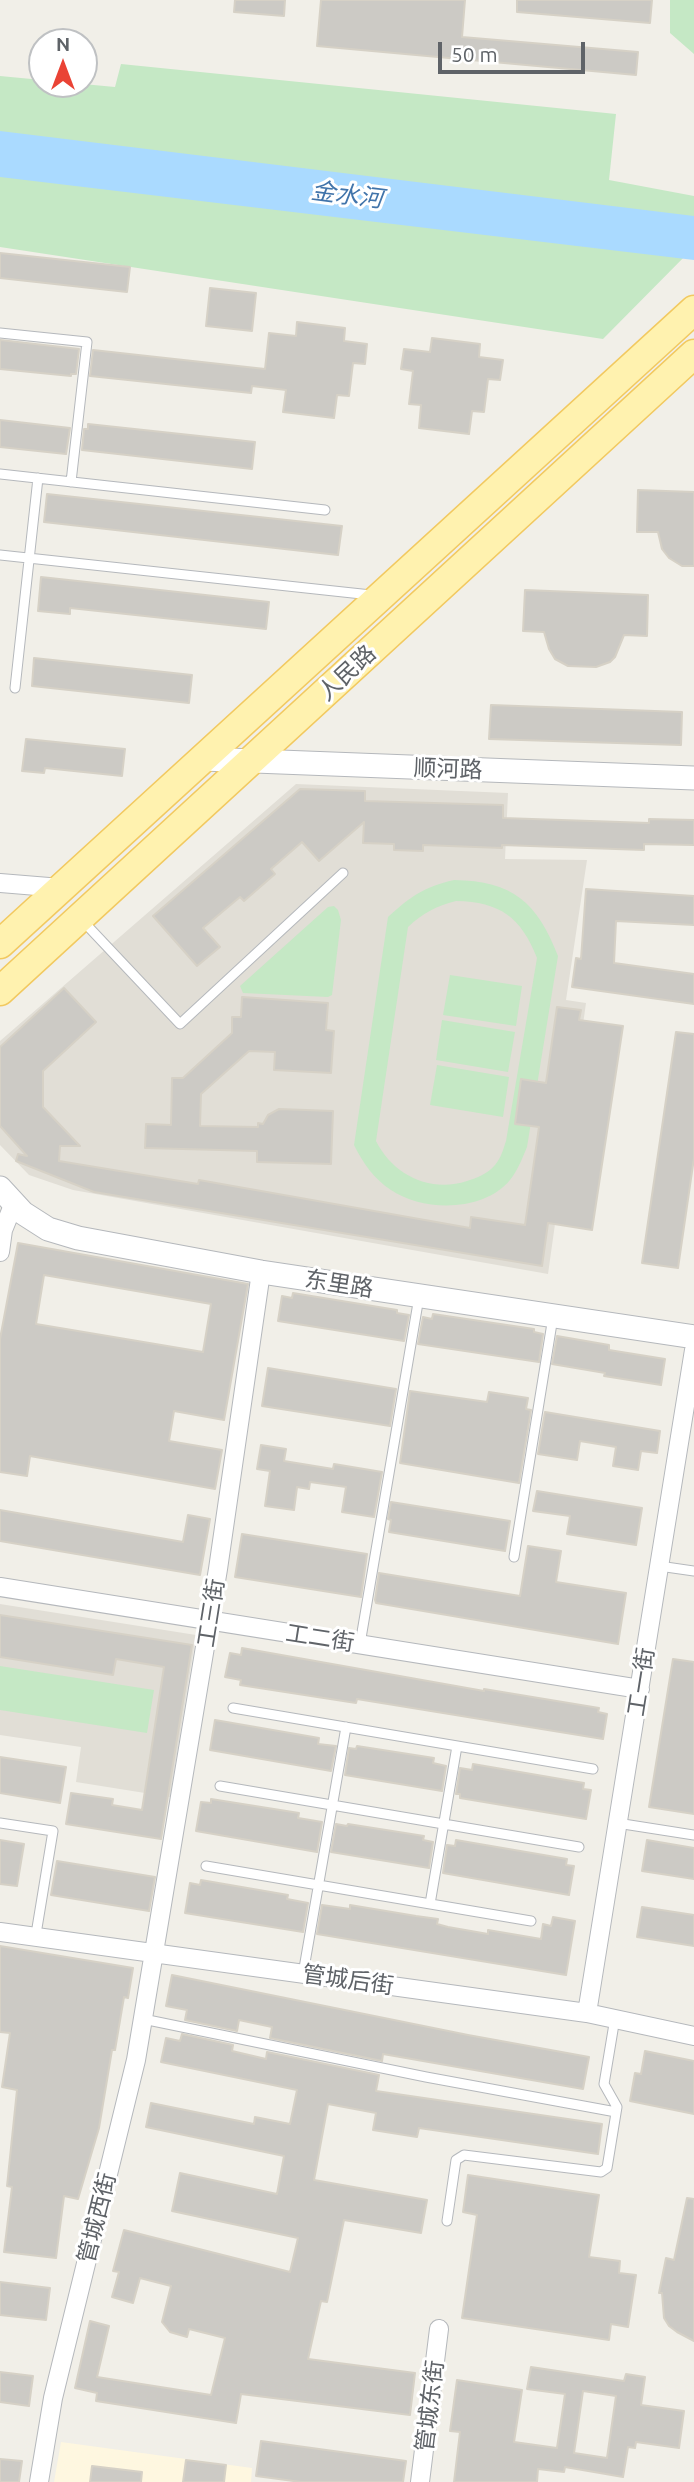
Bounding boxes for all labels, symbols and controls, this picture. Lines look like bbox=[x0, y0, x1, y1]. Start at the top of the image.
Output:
north arrow bbox=[28, 28, 98, 98]
scale bar bbox=[442, 28, 589, 72]
text: N bbox=[56, 33, 70, 55]
text: 50 m bbox=[451, 42, 498, 66]
water label: 金水河 bbox=[310, 176, 384, 214]
street label: 人民路 bbox=[312, 639, 382, 707]
street label: 顺河路 bbox=[413, 754, 483, 784]
street label: 东里路 bbox=[303, 1265, 375, 1303]
street label: 工三街 bbox=[192, 1577, 230, 1649]
street label: 工二街 bbox=[284, 1619, 356, 1657]
street label: 工一街 bbox=[622, 1646, 660, 1718]
street label: 管城后街 bbox=[301, 1960, 395, 2000]
street label: 管城西街 bbox=[72, 2170, 122, 2266]
street label: 管城东街 bbox=[411, 2359, 449, 2453]

